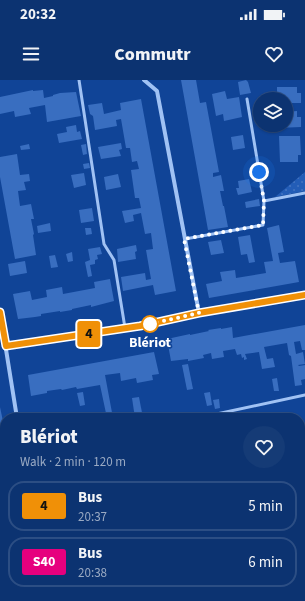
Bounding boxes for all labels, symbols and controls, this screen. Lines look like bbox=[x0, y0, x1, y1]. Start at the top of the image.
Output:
text: 20:32 bbox=[20, 4, 56, 25]
text: Commutr bbox=[114, 42, 191, 67]
icon: menu bbox=[20, 43, 42, 65]
icon: heart bbox=[263, 43, 285, 65]
map controls bbox=[253, 92, 293, 132]
button: layers bbox=[253, 92, 293, 132]
your location bbox=[249, 162, 269, 182]
marker: Blériot bbox=[141, 315, 159, 333]
line badge: 4 bbox=[76, 321, 102, 347]
text: 4 bbox=[85, 324, 93, 344]
place label: Blériot bbox=[129, 333, 172, 353]
text: Blériot bbox=[20, 424, 78, 451]
button: heart bbox=[243, 426, 285, 468]
text: Walk · 2 min · 120 m bbox=[20, 453, 126, 471]
text: Bus bbox=[78, 487, 102, 508]
text: 4 bbox=[40, 496, 48, 516]
text: 5 min bbox=[248, 496, 283, 517]
text: 20:37 bbox=[78, 508, 107, 526]
text: Bus bbox=[78, 543, 102, 564]
text: S40 bbox=[33, 552, 55, 572]
text: 6 min bbox=[248, 552, 283, 573]
text: 20:38 bbox=[78, 564, 107, 582]

